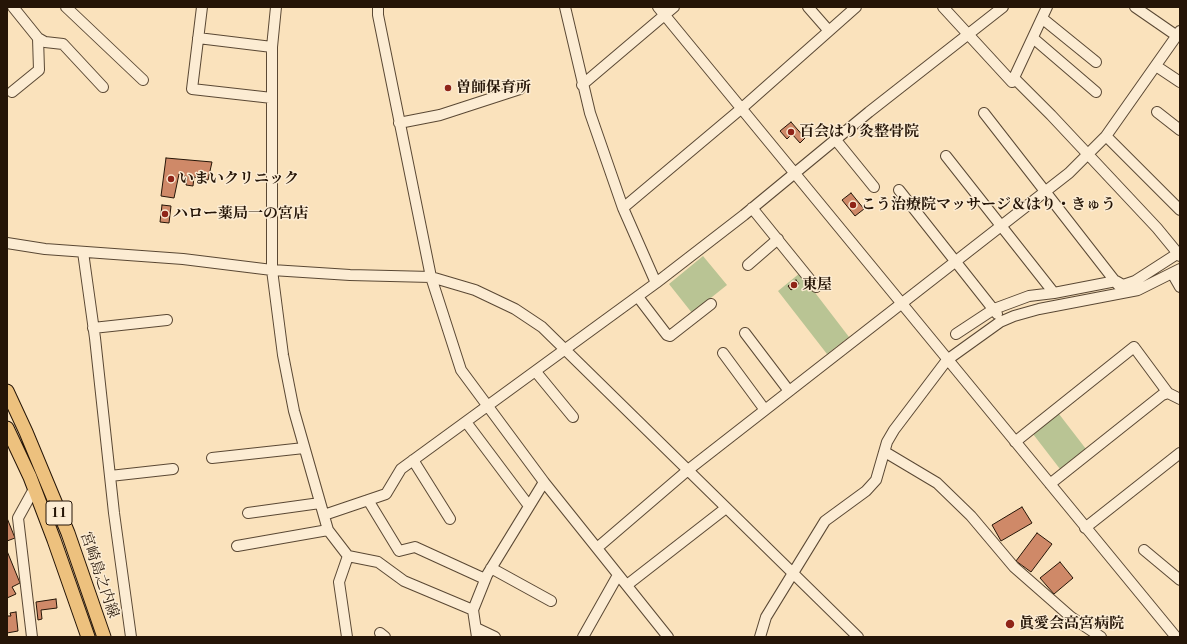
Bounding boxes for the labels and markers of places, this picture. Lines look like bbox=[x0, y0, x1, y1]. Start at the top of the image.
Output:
place label: 曽師保育所 bbox=[456, 79, 531, 97]
marker: 曽師保育所 bbox=[443, 83, 453, 93]
place label: 百会はり灸整骨院 bbox=[799, 123, 919, 141]
marker: 百会はり灸整骨院 bbox=[786, 127, 796, 137]
place label: いまいクリニック bbox=[179, 170, 299, 188]
marker: いまいクリニック bbox=[166, 174, 176, 184]
place label: こう治療院マッサージ＆はり・きゅう bbox=[861, 196, 1116, 214]
marker: こう治療院マッサージ＆はり・きゅう bbox=[848, 200, 858, 210]
place label: ハロー薬局一の宮店 bbox=[173, 205, 308, 223]
marker: ハロー薬局一の宮店 bbox=[160, 209, 170, 219]
place label: 東屋 bbox=[802, 276, 832, 294]
marker: 東屋 bbox=[789, 280, 799, 290]
place label: 眞愛会高宮病院 bbox=[1019, 615, 1124, 633]
marker: 眞愛会高宮病院 bbox=[1004, 618, 1016, 630]

